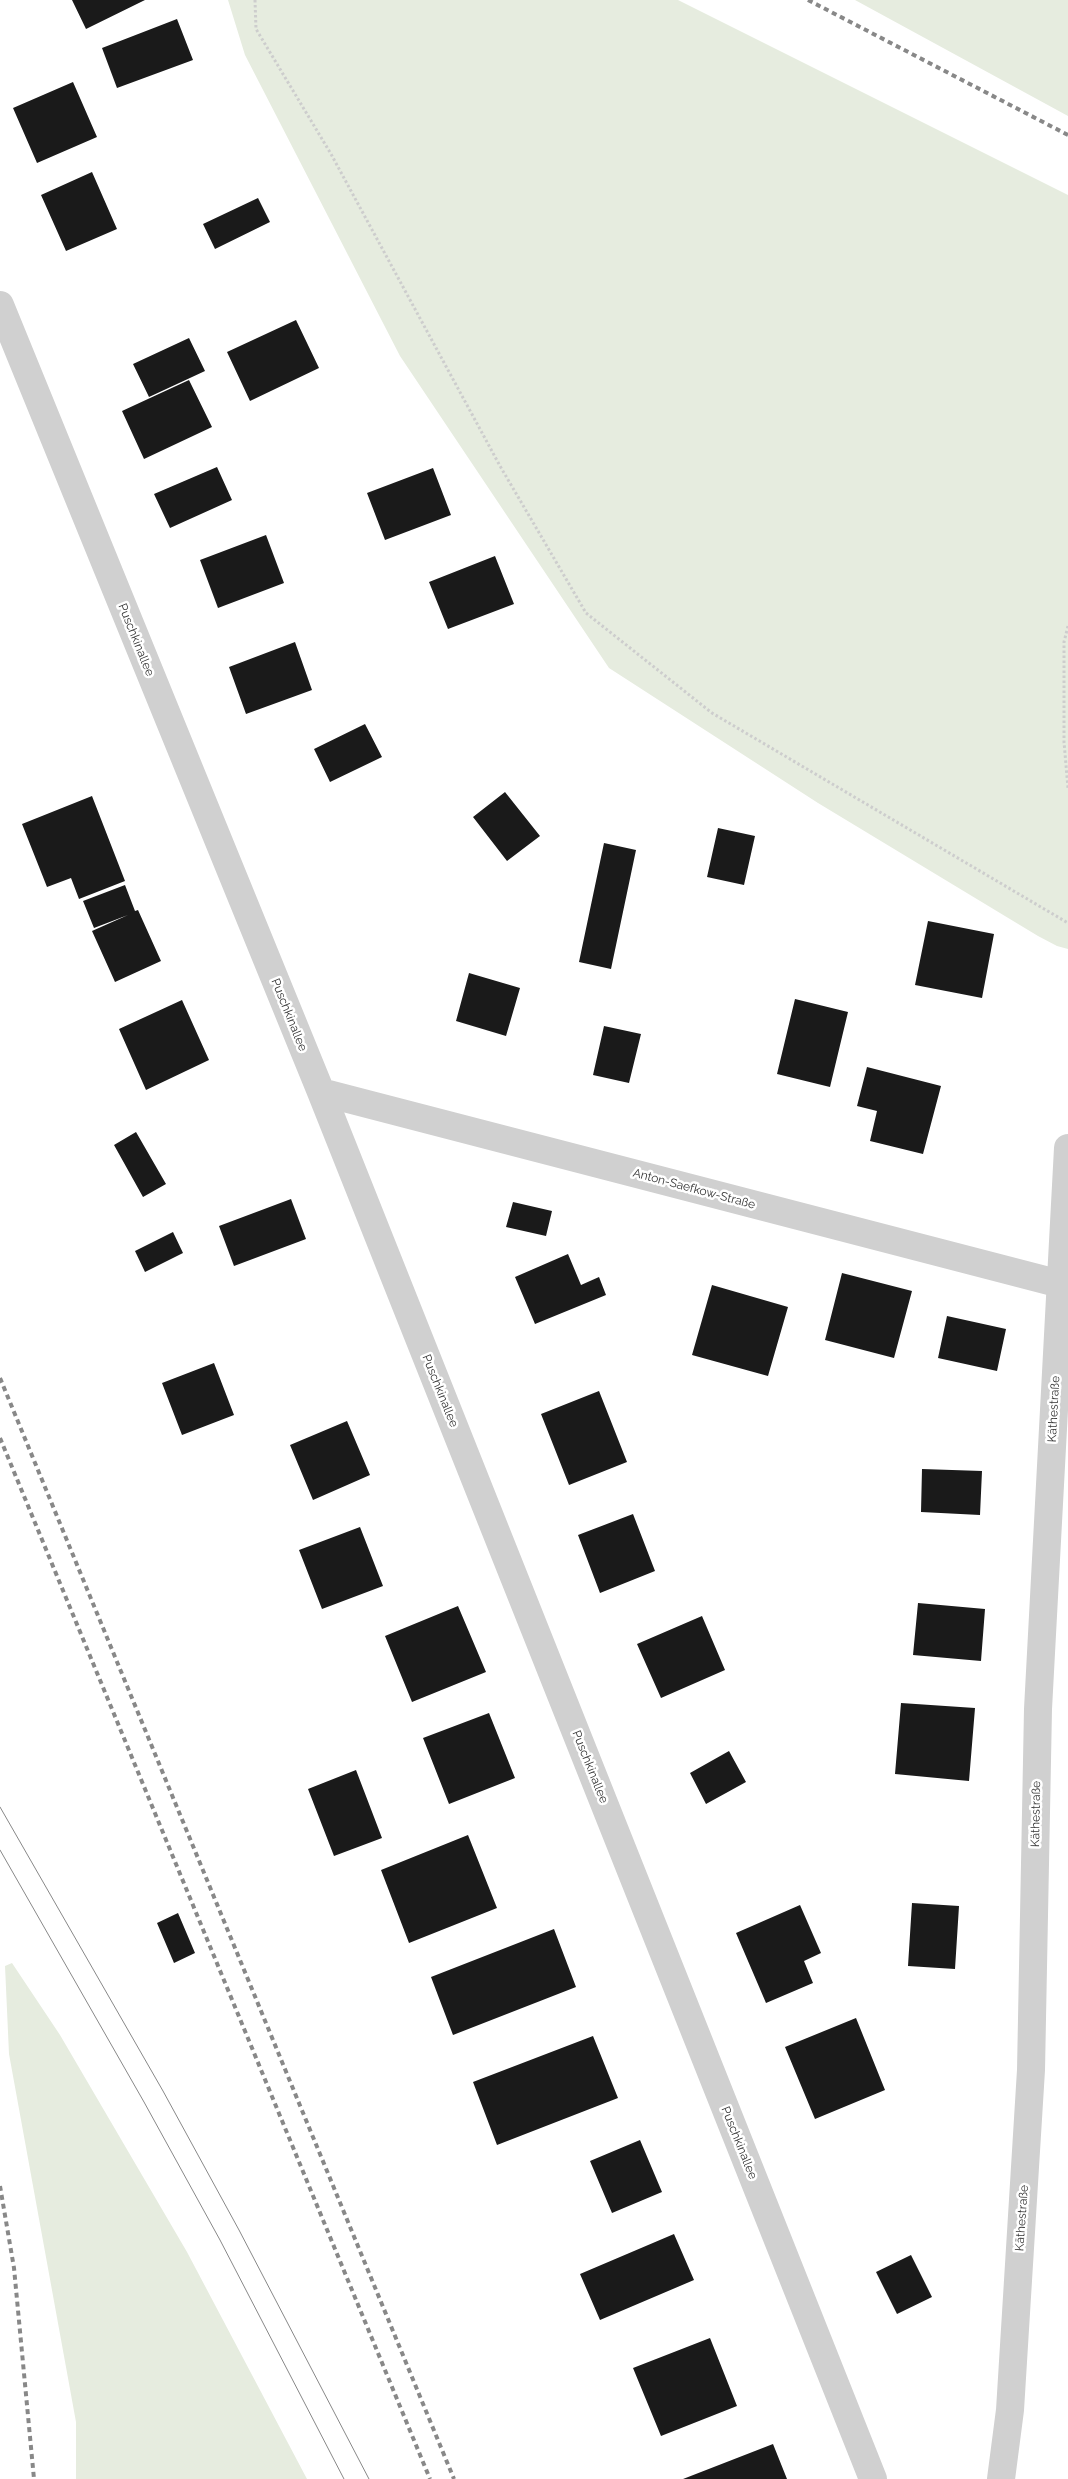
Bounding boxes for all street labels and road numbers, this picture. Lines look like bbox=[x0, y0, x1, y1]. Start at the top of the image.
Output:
street label: Puschkinallee bbox=[115, 602, 157, 678]
street label: Puschkinallee bbox=[268, 977, 310, 1053]
street label: Anton-Saefkow-Straße bbox=[631, 1166, 757, 1212]
street label: Puschkinallee bbox=[419, 1353, 461, 1429]
street label: Käthestraße bbox=[1045, 1375, 1063, 1443]
street label: Puschkinallee bbox=[569, 1729, 611, 1805]
street label: Käthestraße bbox=[1028, 1781, 1044, 1847]
street label: Puschkinallee bbox=[718, 2105, 760, 2181]
street label: Käthestraße bbox=[1012, 2184, 1032, 2252]

